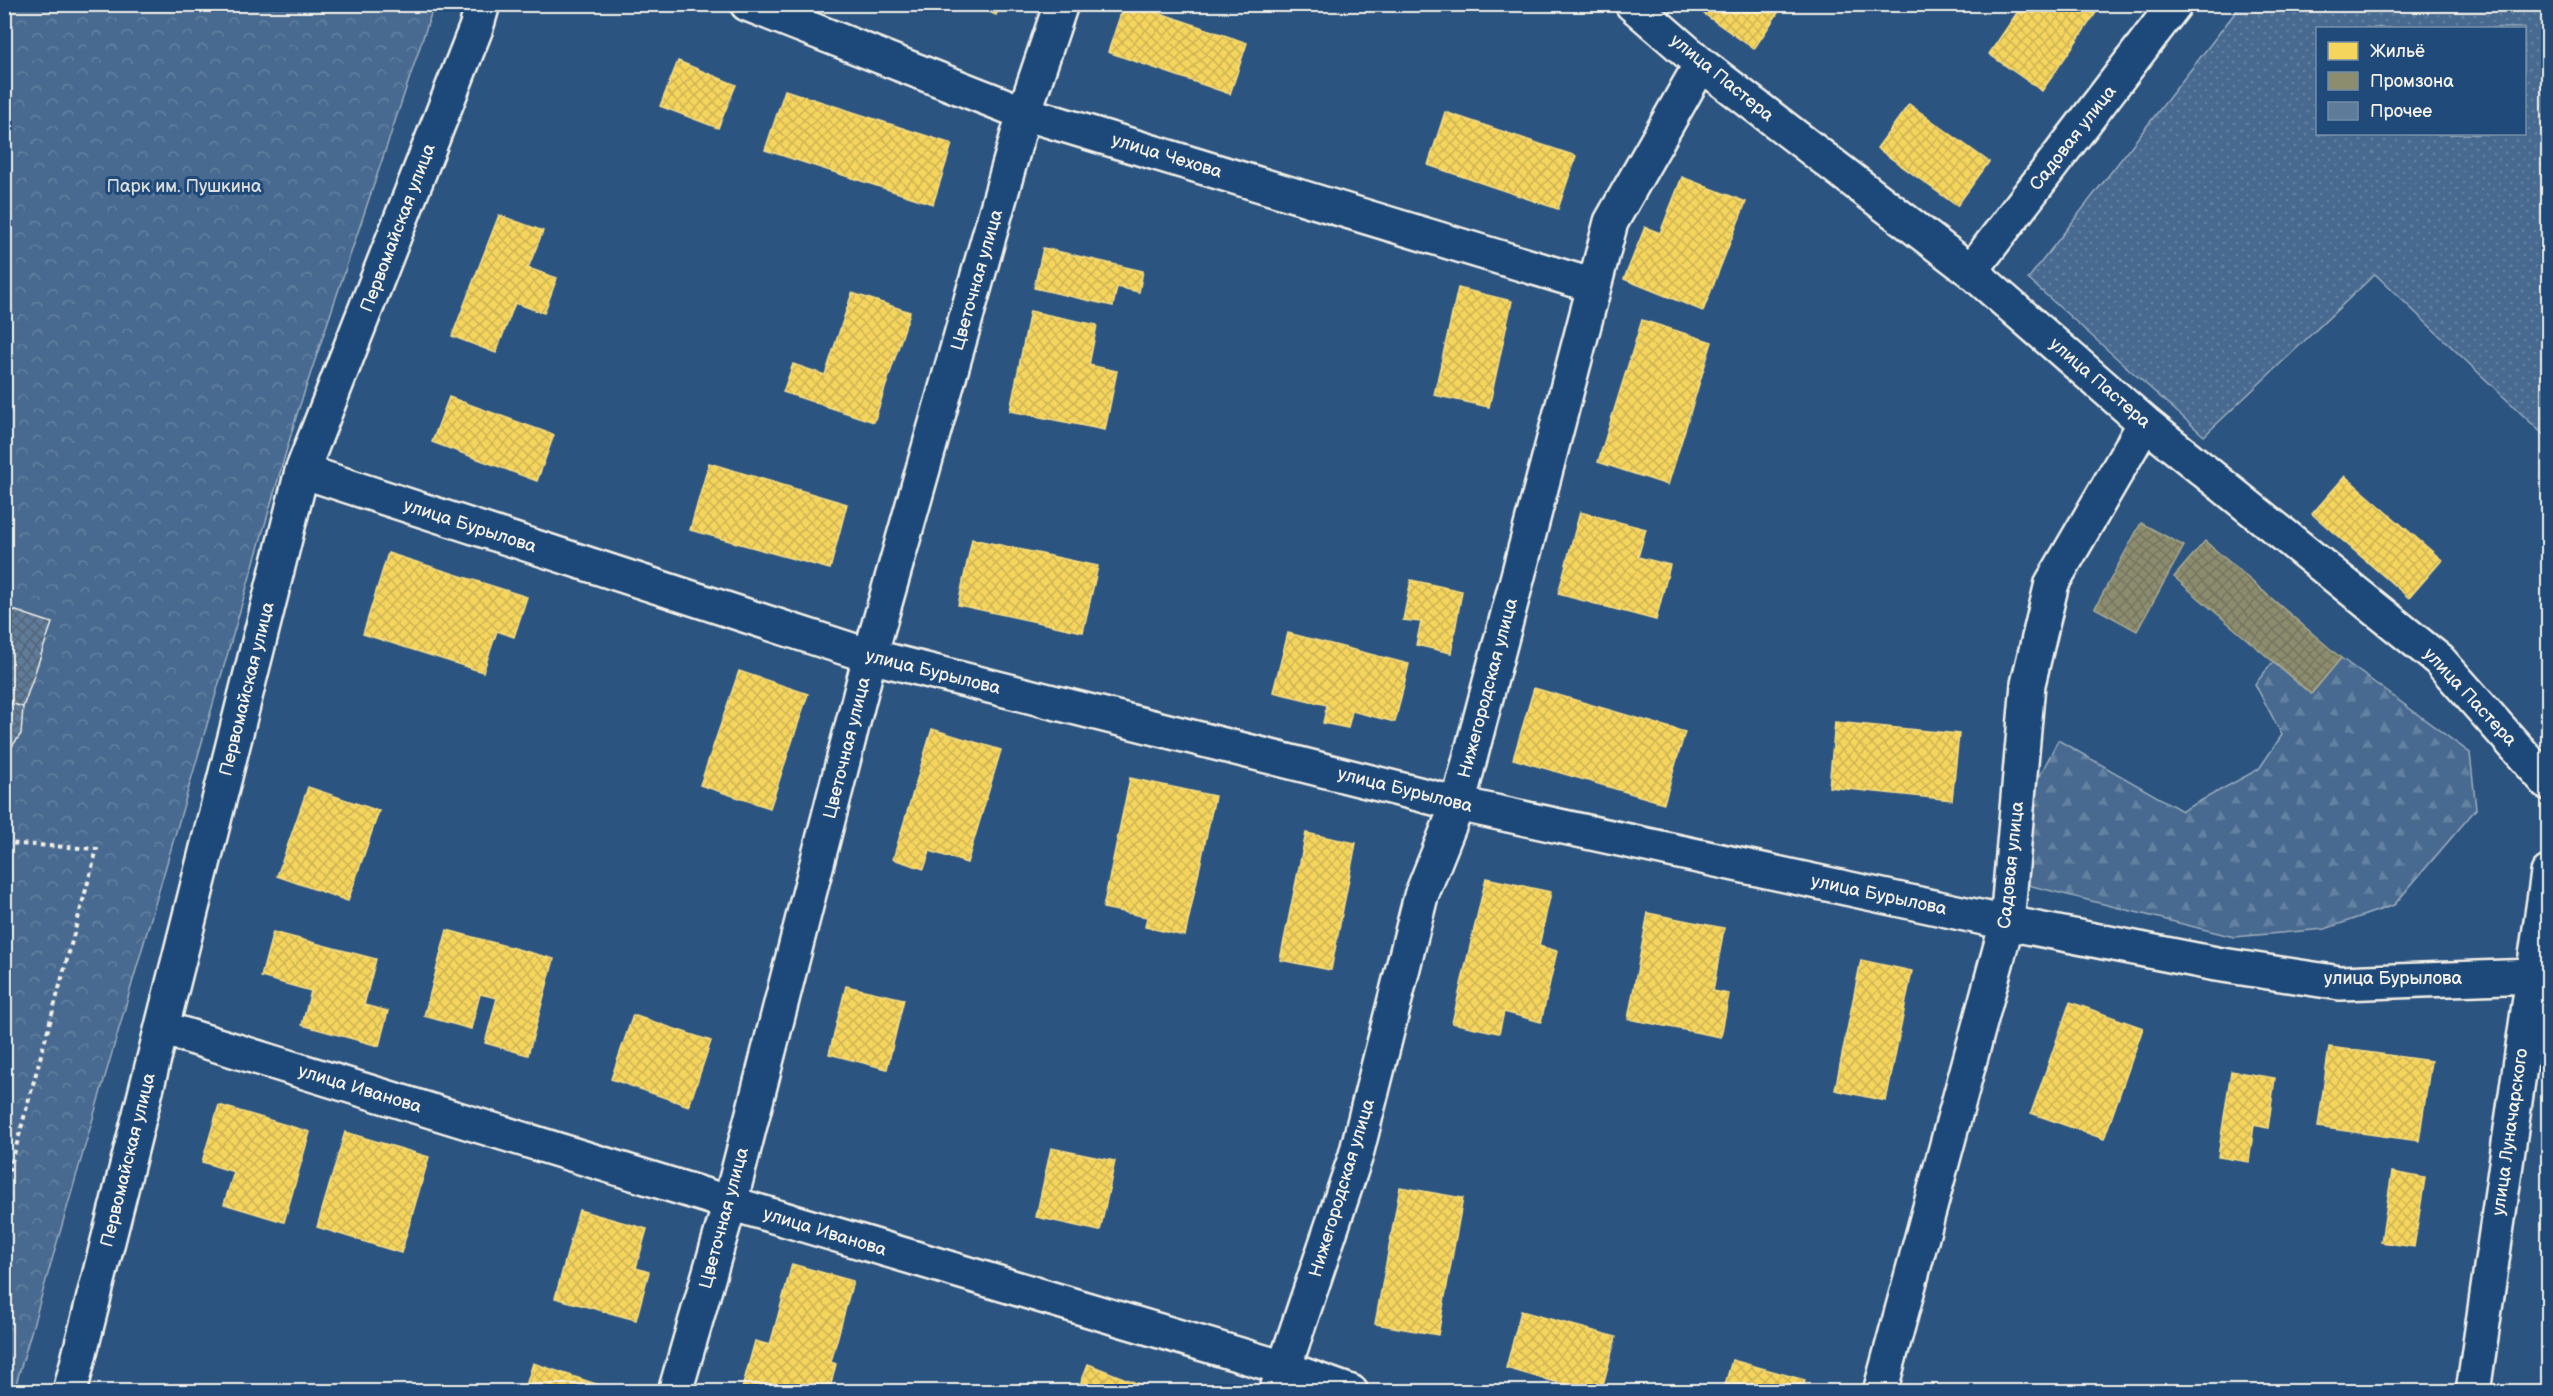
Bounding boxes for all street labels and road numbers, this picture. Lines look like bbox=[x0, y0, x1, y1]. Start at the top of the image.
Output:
street label: улица Пастера bbox=[1666, 30, 1778, 126]
street label: Садовая улица bbox=[2025, 81, 2121, 195]
street label: улица Чехова bbox=[1109, 129, 1225, 183]
street label: Первомайская улица bbox=[356, 141, 440, 315]
street label: Цветочная улица bbox=[947, 207, 1007, 353]
street label: улица Пастера bbox=[2045, 333, 2155, 433]
street label: улица Бурылова bbox=[401, 495, 539, 557]
street label: Нижегородская улица bbox=[1454, 595, 1522, 780]
street label: Первомайская улица bbox=[215, 599, 279, 778]
street label: улица Пастера bbox=[2419, 643, 2521, 751]
street label: улица Бурылова bbox=[863, 645, 1003, 699]
street label: Цветочная улица bbox=[819, 675, 875, 821]
street label: улица Бурылова bbox=[1335, 763, 1475, 817]
street label: Садовая улица bbox=[1994, 800, 2028, 930]
street label: улица Бурылова bbox=[1809, 870, 1949, 920]
street label: улица Бурылова bbox=[2324, 968, 2462, 989]
street label: улица Луначарского bbox=[2488, 1047, 2532, 1217]
street label: улица Иванова bbox=[296, 1060, 424, 1118]
street label: Первомайская улица bbox=[96, 1070, 160, 1249]
street label: Нижегородская улица bbox=[1305, 1096, 1379, 1280]
street label: Цветочная улица bbox=[695, 1145, 753, 1291]
street label: улица Иванова bbox=[761, 1203, 889, 1261]

